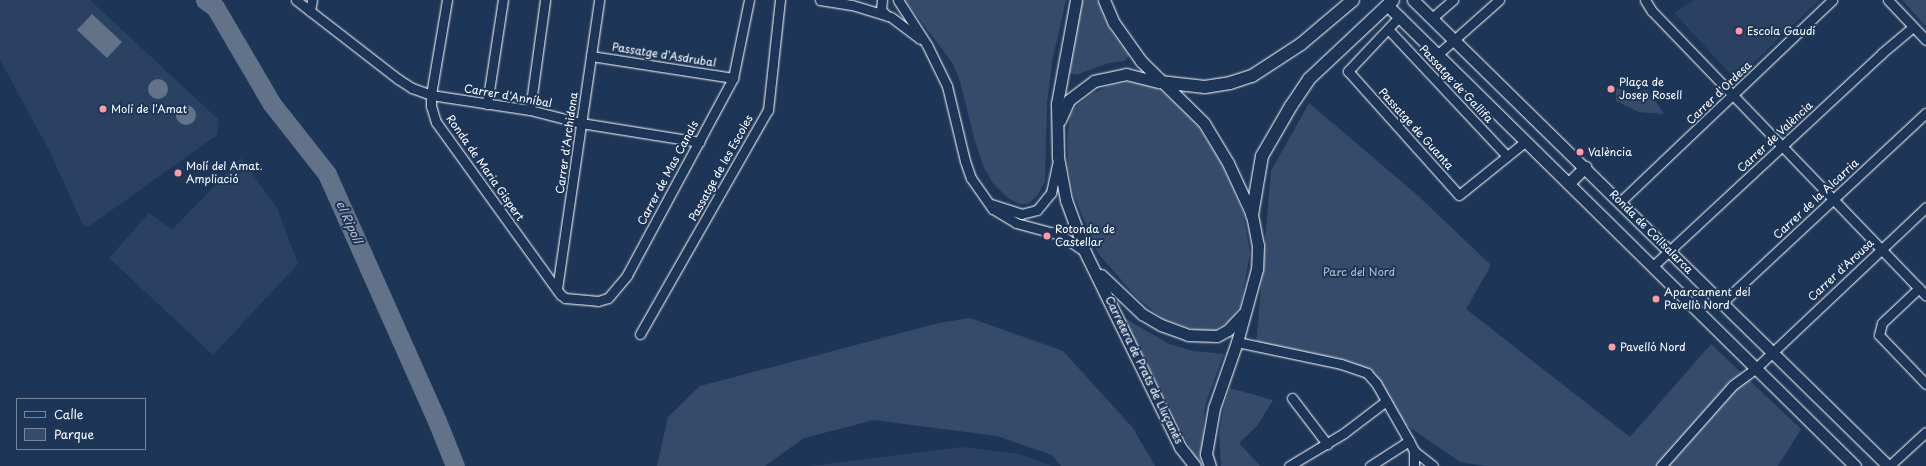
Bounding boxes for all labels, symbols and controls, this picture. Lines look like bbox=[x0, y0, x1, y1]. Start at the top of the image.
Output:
place label: Escola Gaudí bbox=[1747, 24, 1816, 38]
marker: Escola Gaudí bbox=[1734, 26, 1744, 36]
street label: Passatge d'Asdrubal bbox=[611, 40, 717, 70]
street label: Passatge de Gallifa bbox=[1416, 42, 1496, 126]
street label: Carrer d'Ordesa bbox=[1684, 59, 1754, 127]
place label: Plaça de Josep Rosell bbox=[1619, 76, 1683, 102]
street label: Carrer d'Anníbal bbox=[463, 82, 553, 110]
marker: Plaça de Josep Rosell bbox=[1606, 84, 1616, 94]
street label: Passatge de Guanta bbox=[1376, 85, 1456, 173]
street label: Carrer d'Archidona bbox=[553, 91, 581, 195]
street label: Carrer de València bbox=[1734, 98, 1816, 176]
place label: Molí de l'Amat bbox=[111, 102, 188, 116]
marker: Molí de l'Amat bbox=[98, 104, 108, 114]
street label: Ronda de Maria Gispert bbox=[443, 112, 527, 224]
street label: Passatge de les Escoles bbox=[686, 112, 756, 224]
street label: Carrer de Mas Canals bbox=[635, 118, 701, 228]
place label: València bbox=[1588, 145, 1632, 159]
marker: València bbox=[1575, 147, 1585, 157]
street label: Carrer de la Alcarria bbox=[1771, 156, 1861, 242]
place label: Molí del Amat. Ampliació bbox=[186, 160, 264, 186]
marker: Molí del Amat. Ampliació bbox=[173, 168, 183, 178]
street label: Ronda de Collsalarca bbox=[1607, 188, 1695, 276]
water label: el Ripoll bbox=[333, 198, 365, 246]
place label: Rotonda de Castellar bbox=[1055, 223, 1114, 249]
marker: Rotonda de Castellar bbox=[1042, 231, 1052, 241]
street label: Carrer d'Arousa bbox=[1805, 236, 1877, 304]
park label: Parc del Nord bbox=[1323, 265, 1395, 279]
place label: Aparcament del Pavellò Nord bbox=[1664, 286, 1750, 312]
street label: Carretera de Prats de Lluçanès bbox=[1102, 293, 1186, 447]
marker: Aparcament del Pavellò Nord bbox=[1651, 294, 1661, 304]
place label: Pavelló Nord bbox=[1620, 340, 1686, 354]
marker: Pavelló Nord bbox=[1607, 342, 1617, 352]
legend bbox=[16, 398, 146, 450]
text: Calle bbox=[54, 405, 83, 423]
text: Parque bbox=[54, 425, 94, 443]

